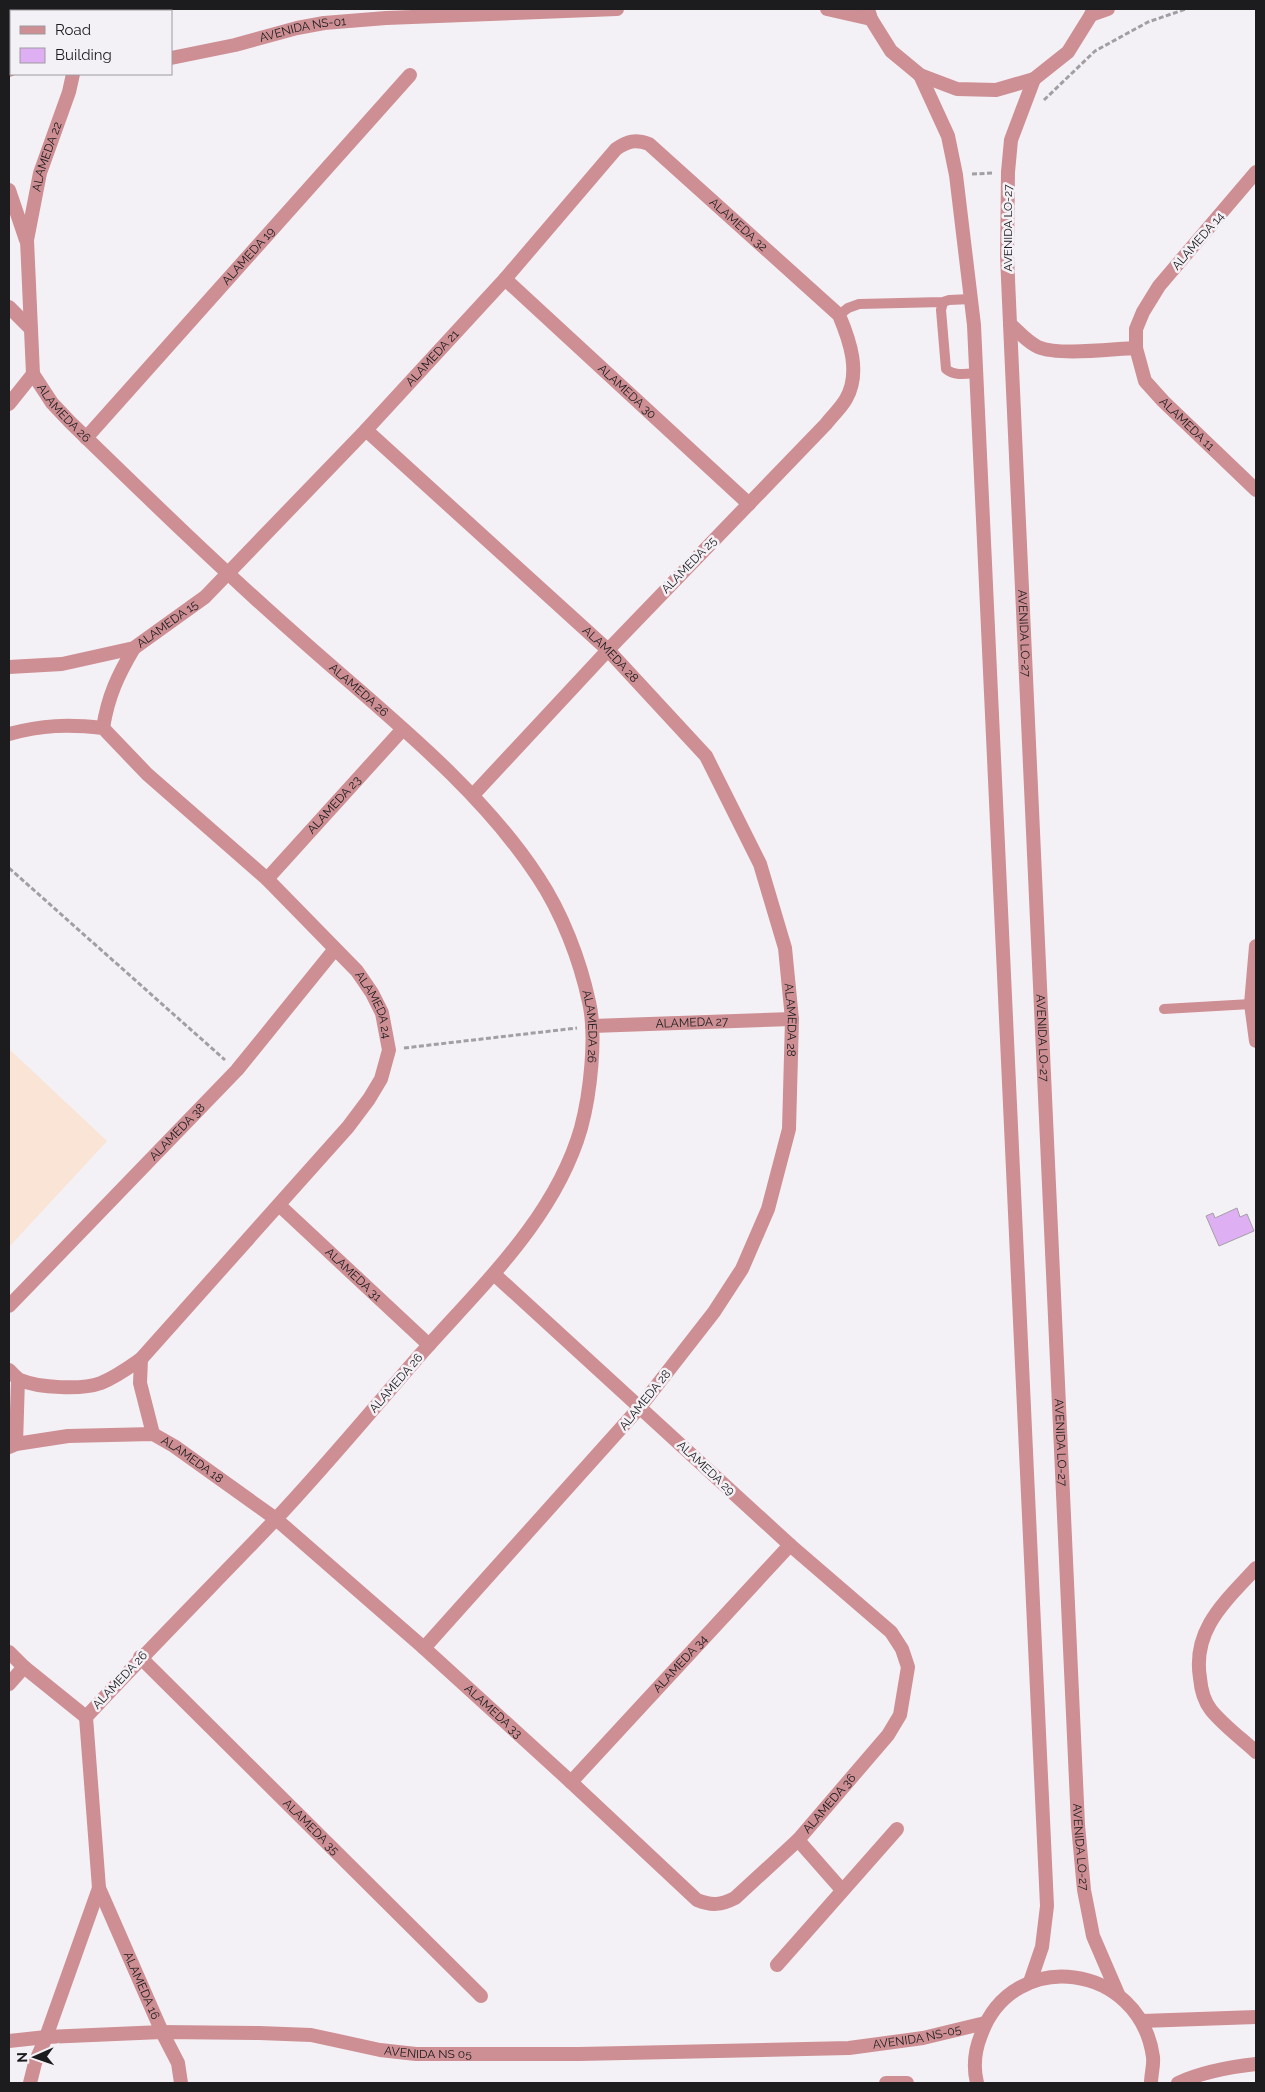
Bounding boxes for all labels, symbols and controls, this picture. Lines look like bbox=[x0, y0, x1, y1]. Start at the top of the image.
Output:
legend bbox=[10, 10, 172, 75]
street label: AVENIDA NS-01 bbox=[258, 14, 347, 45]
text: Road bbox=[55, 21, 91, 39]
text: Building bbox=[55, 46, 112, 64]
street label: ALAMEDA 22 bbox=[30, 120, 65, 193]
street label: AVENIDA LO-27 bbox=[1001, 184, 1015, 272]
street label: ALAMEDA 32 bbox=[707, 195, 770, 254]
street label: ALAMEDA 14 bbox=[1169, 209, 1227, 273]
street label: ALAMEDA 19 bbox=[219, 224, 278, 288]
street label: ALAMEDA 21 bbox=[403, 327, 462, 389]
street label: ALAMEDA 30 bbox=[595, 361, 659, 422]
street label: ALAMEDA 26 bbox=[34, 381, 94, 445]
street label: ALAMEDA 11 bbox=[1157, 395, 1217, 453]
street label: ALAMEDA 25 bbox=[659, 534, 720, 596]
street label: AVENIDA LO-27 bbox=[1015, 589, 1033, 678]
street label: ALAMEDA 15 bbox=[134, 597, 201, 651]
street label: ALAMEDA 28 bbox=[580, 623, 641, 685]
street label: ALAMEDA 26 bbox=[326, 661, 391, 719]
street label: ALAMEDA 23 bbox=[304, 773, 364, 837]
street label: ALAMEDA 24 bbox=[352, 969, 394, 1040]
street label: ALAMEDA 28 bbox=[782, 983, 799, 1057]
street label: ALAMEDA 26 bbox=[579, 988, 600, 1064]
street label: AVENIDA LO-27 bbox=[1033, 994, 1051, 1083]
street label: ALAMEDA 27 bbox=[655, 1014, 729, 1031]
street label: ALAMEDA 38 bbox=[146, 1101, 208, 1163]
street label: ALAMEDA 31 bbox=[323, 1245, 385, 1304]
street label: ALAMEDA 26 bbox=[367, 1351, 425, 1415]
street label: ALAMEDA 28 bbox=[616, 1367, 674, 1433]
street label: AVENIDA LO-27 bbox=[1052, 1398, 1070, 1487]
street label: ALAMEDA 18 bbox=[159, 1433, 226, 1486]
street label: ALAMEDA 29 bbox=[674, 1438, 738, 1498]
street label: ALAMEDA 34 bbox=[650, 1632, 711, 1695]
street label: ALAMEDA 26 bbox=[90, 1648, 150, 1712]
street label: ALAMEDA 33 bbox=[462, 1681, 525, 1741]
street label: ALAMEDA 36 bbox=[800, 1771, 859, 1836]
street label: ALAMEDA 35 bbox=[280, 1796, 342, 1858]
street label: AVENIDA LO-27 bbox=[1070, 1803, 1091, 1892]
street label: ALAMEDA 16 bbox=[121, 1950, 163, 2022]
street label: AVENIDA NS-05 bbox=[872, 2022, 963, 2052]
north arrow bbox=[10, 2032, 60, 2082]
street label: AVENIDA NS 05 bbox=[383, 2044, 472, 2061]
text: N bbox=[14, 2052, 30, 2063]

